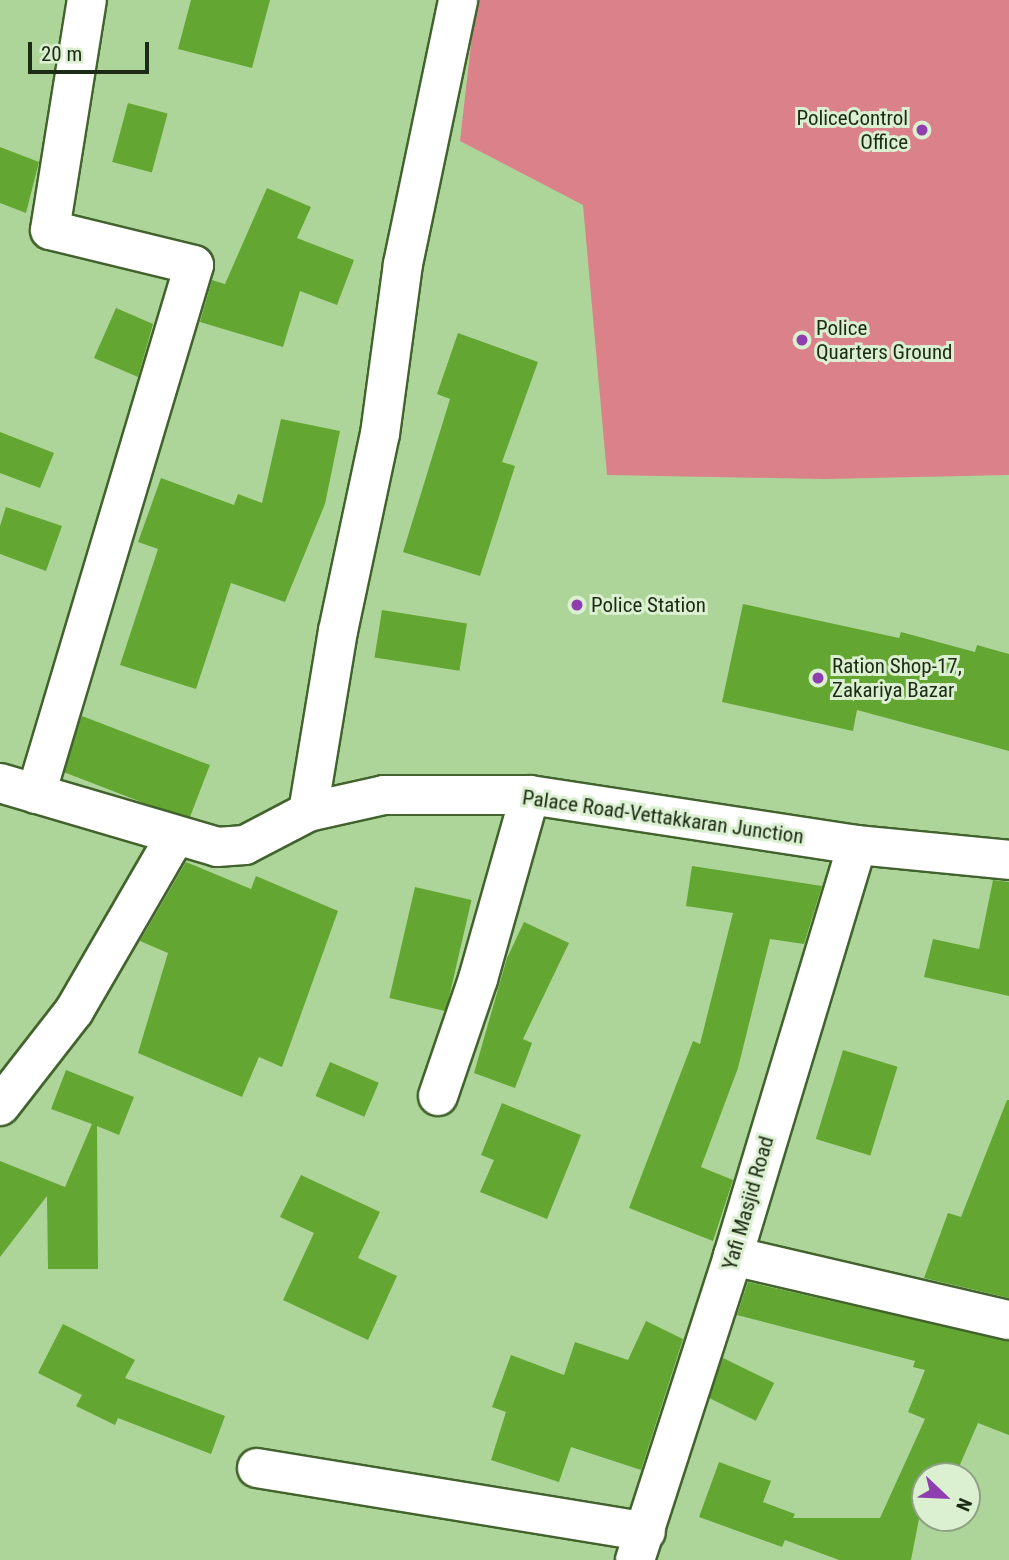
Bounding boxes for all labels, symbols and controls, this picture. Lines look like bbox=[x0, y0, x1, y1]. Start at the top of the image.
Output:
scale bar bbox=[32, 28, 152, 72]
text: 20 m bbox=[41, 42, 82, 66]
place label: PoliceControl Office bbox=[796, 105, 908, 155]
marker: PoliceControl Office bbox=[914, 122, 930, 138]
place label: Police Quarters Ground bbox=[816, 315, 952, 365]
marker: Police Quarters Ground bbox=[794, 332, 810, 348]
place label: Police Station bbox=[591, 592, 706, 618]
marker: Police Station bbox=[569, 597, 585, 613]
place label: Ration Shop-17, Zakariya Bazar bbox=[832, 653, 962, 703]
marker: Ration Shop-17, Zakariya Bazar bbox=[810, 670, 826, 686]
street label: Palace Road-Vettakkaran Junction bbox=[521, 785, 805, 849]
street label: Yafi Masjid Road bbox=[717, 1133, 779, 1273]
north arrow bbox=[911, 1462, 981, 1532]
text: N bbox=[951, 1495, 977, 1514]

